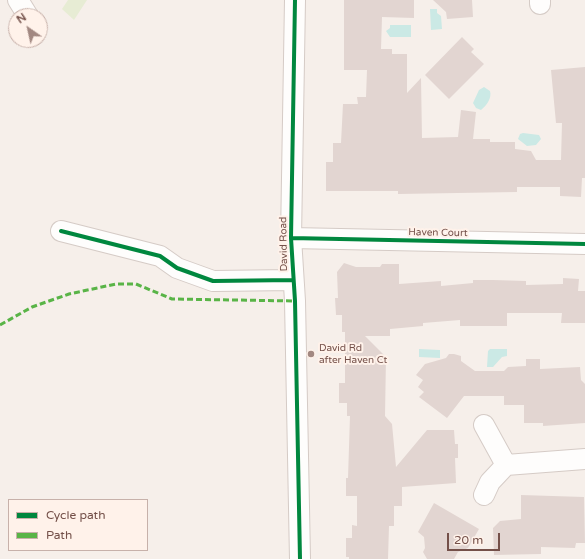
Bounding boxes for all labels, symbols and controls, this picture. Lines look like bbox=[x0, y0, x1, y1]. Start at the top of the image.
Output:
north arrow bbox=[8, 8, 48, 48]
text: N bbox=[14, 11, 29, 26]
street label: David Road bbox=[278, 217, 290, 271]
street label: Haven Court bbox=[408, 226, 468, 240]
place label: David Rd after Haven Ct bbox=[319, 342, 387, 366]
marker: David Rd after Haven Ct bbox=[306, 349, 316, 359]
legend bbox=[8, 499, 148, 551]
text: Cycle path bbox=[46, 508, 105, 522]
scale bar bbox=[449, 525, 502, 551]
text: Path bbox=[46, 528, 72, 542]
text: 20 m bbox=[454, 533, 483, 547]

